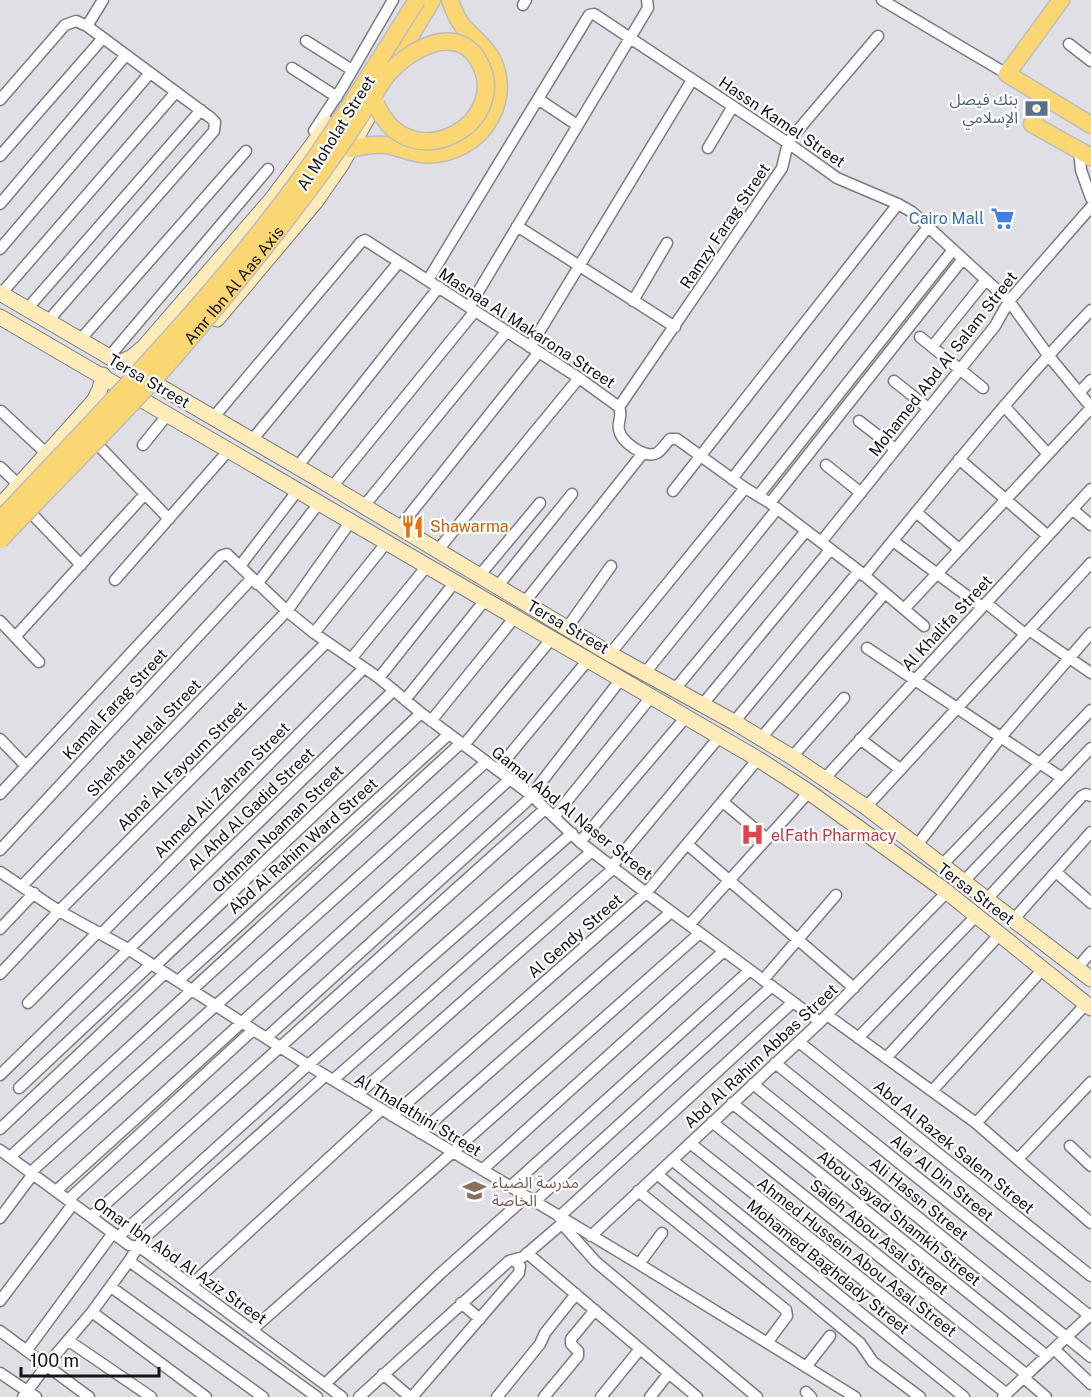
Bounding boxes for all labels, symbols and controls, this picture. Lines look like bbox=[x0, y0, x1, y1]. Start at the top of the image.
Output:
street label: Al Moholat Street bbox=[293, 72, 379, 194]
street label: Hassn Kamel Street bbox=[715, 73, 849, 171]
place label: بنك فيصل الإسلامي bbox=[950, 90, 1018, 129]
bank icon: بنك فيصل الإسلامي bbox=[1023, 95, 1049, 121]
street label: Ramzy Farag Street bbox=[676, 160, 774, 292]
supermarket icon: Cairo Mall bbox=[989, 205, 1015, 231]
place label: Cairo Mall bbox=[909, 209, 984, 228]
street label: Amr Ibn Al Aas Axis bbox=[180, 222, 287, 348]
street label: Masnaa Al Makarona Street bbox=[435, 264, 619, 392]
street label: Mohamed Abd Al Salam Street bbox=[865, 268, 1021, 460]
street label: Tersa Street bbox=[105, 350, 193, 412]
restaurant icon: Shawarma bbox=[399, 513, 425, 539]
place label: Shawarma bbox=[430, 517, 509, 536]
street label: Al Khalifa Street bbox=[898, 571, 996, 675]
street label: Tersa Street bbox=[524, 596, 612, 658]
street label: Kamal Farag Street bbox=[59, 645, 171, 763]
street label: Shehata Helal Street bbox=[83, 675, 205, 801]
street label: Abna' Al Fayoum Street bbox=[113, 697, 251, 835]
street label: Ahmed Ali Zahran Street bbox=[150, 718, 294, 862]
street label: Gamal Abd Al Naser Street bbox=[488, 742, 656, 884]
street label: Al Ahd Al Gadid Street bbox=[184, 744, 318, 874]
street label: Othman Noaman Street bbox=[208, 761, 348, 897]
street label: Abd Al Rahim Ward Street bbox=[224, 774, 382, 918]
hospital icon: elFath Pharmacy bbox=[740, 822, 766, 848]
place label: elFath Pharmacy bbox=[771, 826, 897, 845]
street label: Tersa Street bbox=[934, 859, 1018, 929]
street label: Al Gendy Street bbox=[524, 890, 626, 982]
street label: Abd Al Rahim Abbas Street bbox=[680, 980, 842, 1132]
street label: Al Thalathini Street bbox=[351, 1070, 485, 1160]
street label: Abd Al Razek Salem Street bbox=[870, 1076, 1038, 1218]
street label: Ala' Al Din Street bbox=[887, 1131, 997, 1225]
street label: Abou Sayad Shamkh Street bbox=[814, 1146, 984, 1290]
street label: Ali Hassn Street bbox=[866, 1154, 972, 1244]
place label: مدرسة الضياء الخاصة bbox=[492, 1173, 579, 1210]
street label: Ahmed Hussein Abou Asal Street bbox=[754, 1173, 960, 1341]
street label: Saleh Abou Asal Street bbox=[806, 1175, 952, 1299]
school or university icon: مدرسة الضياء الخاصة bbox=[461, 1178, 487, 1204]
street label: Omar Ibn Abd Al Aziz Street bbox=[90, 1194, 270, 1328]
street label: Mohamed Baghdady Street bbox=[743, 1196, 913, 1338]
scale bar bbox=[21, 1340, 159, 1378]
text: 100 m bbox=[30, 1350, 79, 1371]

